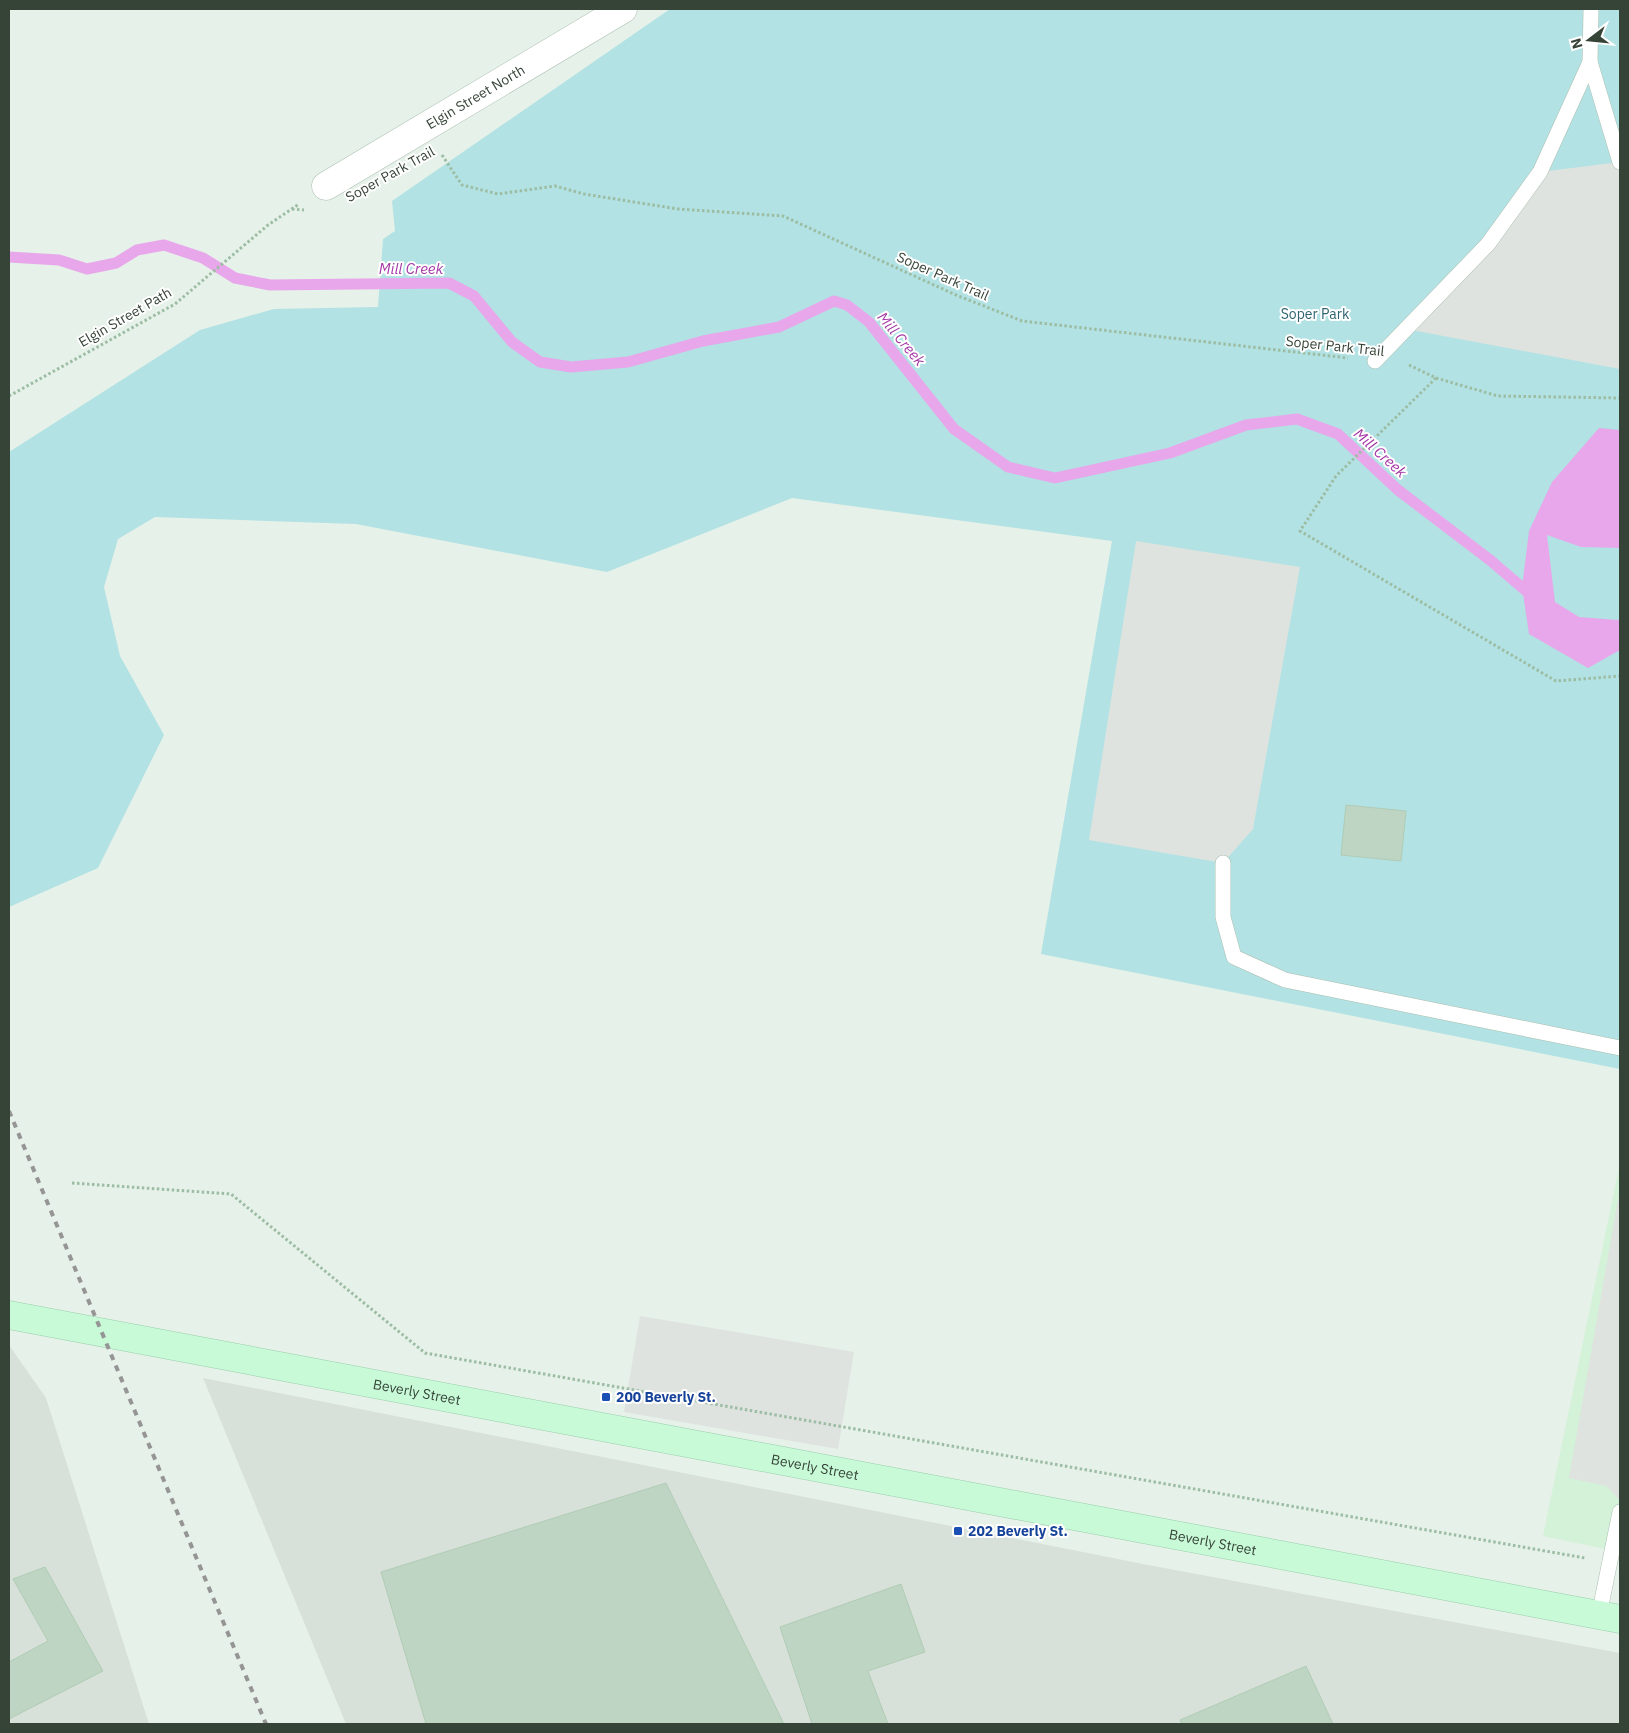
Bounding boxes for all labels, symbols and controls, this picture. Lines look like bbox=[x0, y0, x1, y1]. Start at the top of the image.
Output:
north arrow bbox=[1564, 15, 1614, 65]
text: N bbox=[1566, 36, 1587, 51]
street label: Elgin Street North bbox=[423, 61, 528, 133]
street label: Soper Park Trail bbox=[342, 142, 438, 206]
street label: Soper Park Trail bbox=[894, 248, 992, 304]
water label: Mill Creek bbox=[379, 259, 444, 278]
street label: Elgin Street Path bbox=[75, 283, 175, 351]
park label: Soper Park bbox=[1281, 305, 1350, 323]
water label: Mill Creek bbox=[873, 308, 930, 370]
street label: Soper Park Trail bbox=[1285, 332, 1385, 360]
water label: Mill Creek bbox=[1350, 424, 1411, 481]
street label: Beverly Street bbox=[372, 1375, 462, 1409]
place label: 200 Beverly St. bbox=[616, 1388, 716, 1406]
marker: 200 Beverly St. bbox=[600, 1391, 612, 1403]
street label: Beverly Street bbox=[769, 1450, 860, 1484]
place label: 202 Beverly St. bbox=[968, 1522, 1068, 1540]
marker: 202 Beverly St. bbox=[952, 1525, 964, 1537]
street label: Beverly Street bbox=[1167, 1525, 1258, 1559]

